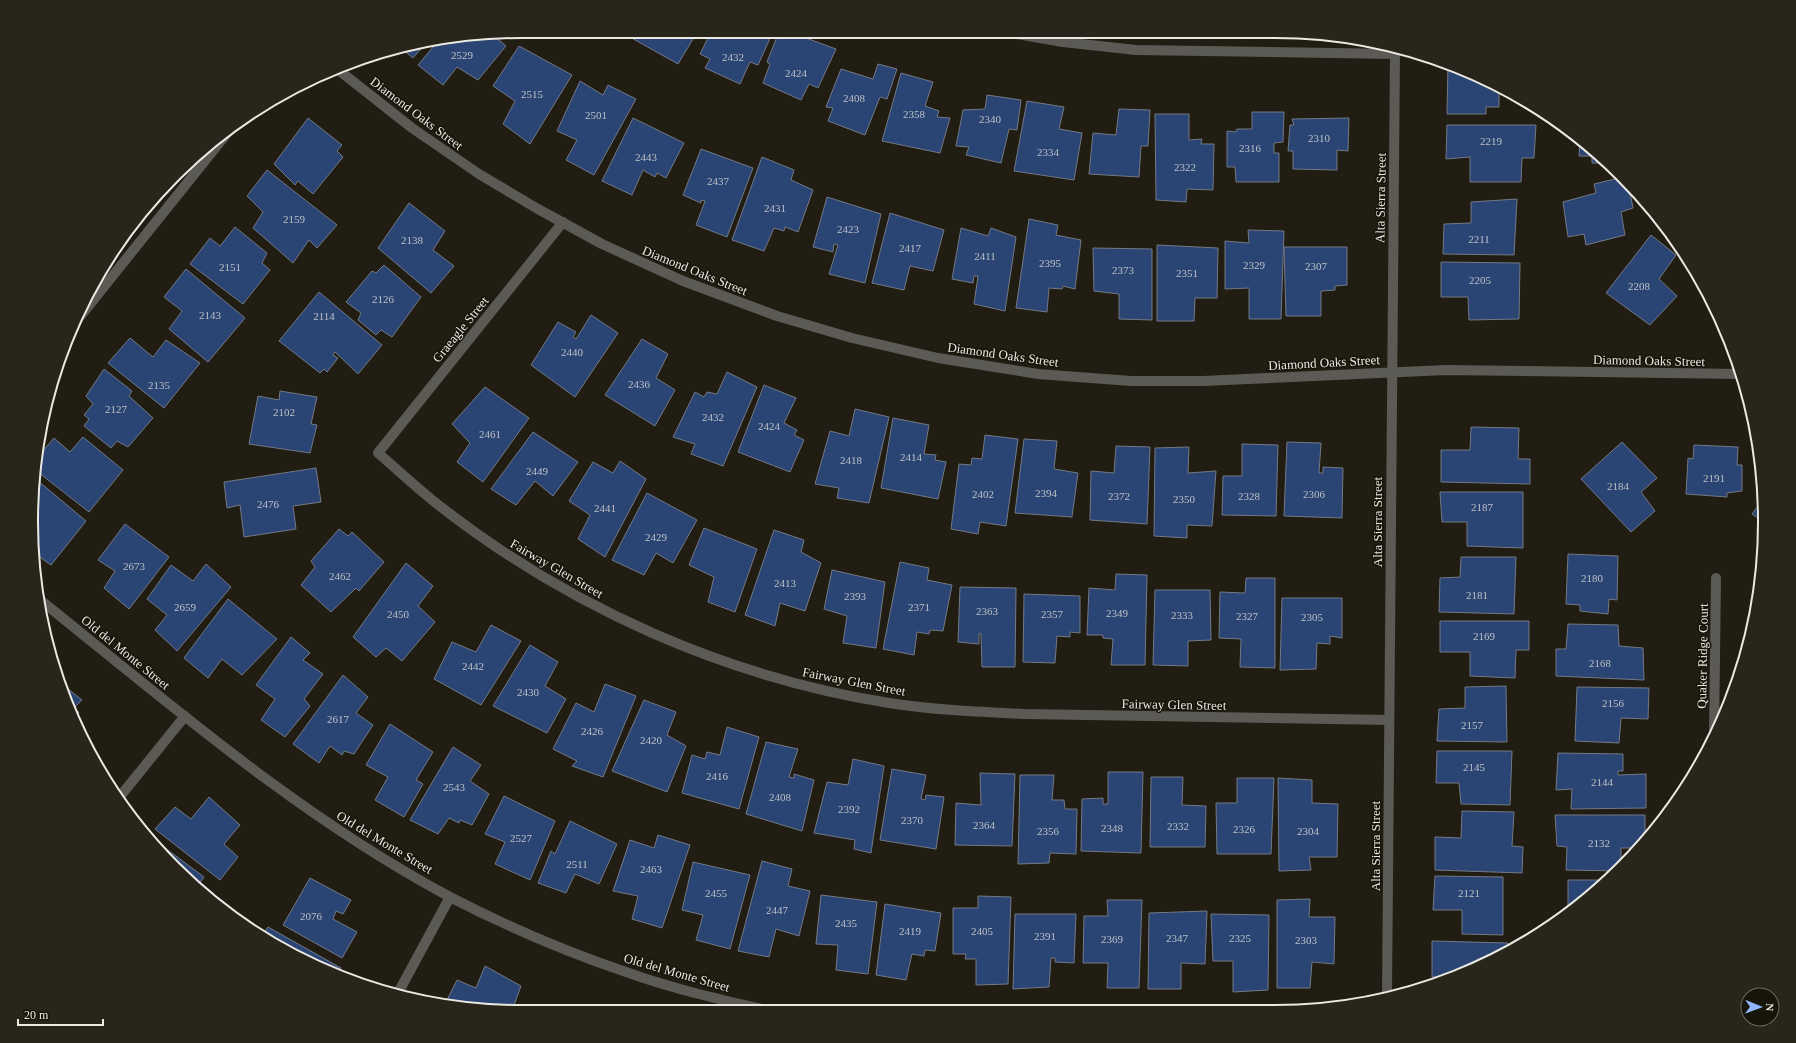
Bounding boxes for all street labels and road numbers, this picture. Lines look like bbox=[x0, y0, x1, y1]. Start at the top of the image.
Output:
street label: Diamond Oaks Street bbox=[367, 74, 466, 153]
street label: Alta Sierra Street bbox=[1372, 152, 1389, 243]
street label: Diamond Oaks Street bbox=[640, 243, 750, 299]
street label: Graeagle Street bbox=[429, 293, 492, 365]
street label: Diamond Oaks Street bbox=[946, 339, 1060, 370]
street label: Diamond Oaks Street bbox=[1268, 352, 1381, 373]
street label: Diamond Oaks Street bbox=[1593, 352, 1705, 369]
street label: Alta Sierra Street bbox=[1370, 476, 1385, 567]
street label: Fairway Glen Street bbox=[508, 536, 606, 601]
street label: Quaker Ridge Court bbox=[1694, 603, 1711, 709]
street label: Old del Monte Street bbox=[78, 612, 173, 693]
street label: Fairway Glen Street bbox=[801, 664, 907, 699]
street label: Fairway Glen Street bbox=[1122, 696, 1227, 713]
street label: Alta Sierra Street bbox=[1368, 800, 1383, 891]
street label: Old del Monte Street bbox=[334, 808, 436, 877]
street label: Old del Monte Street bbox=[622, 950, 732, 995]

